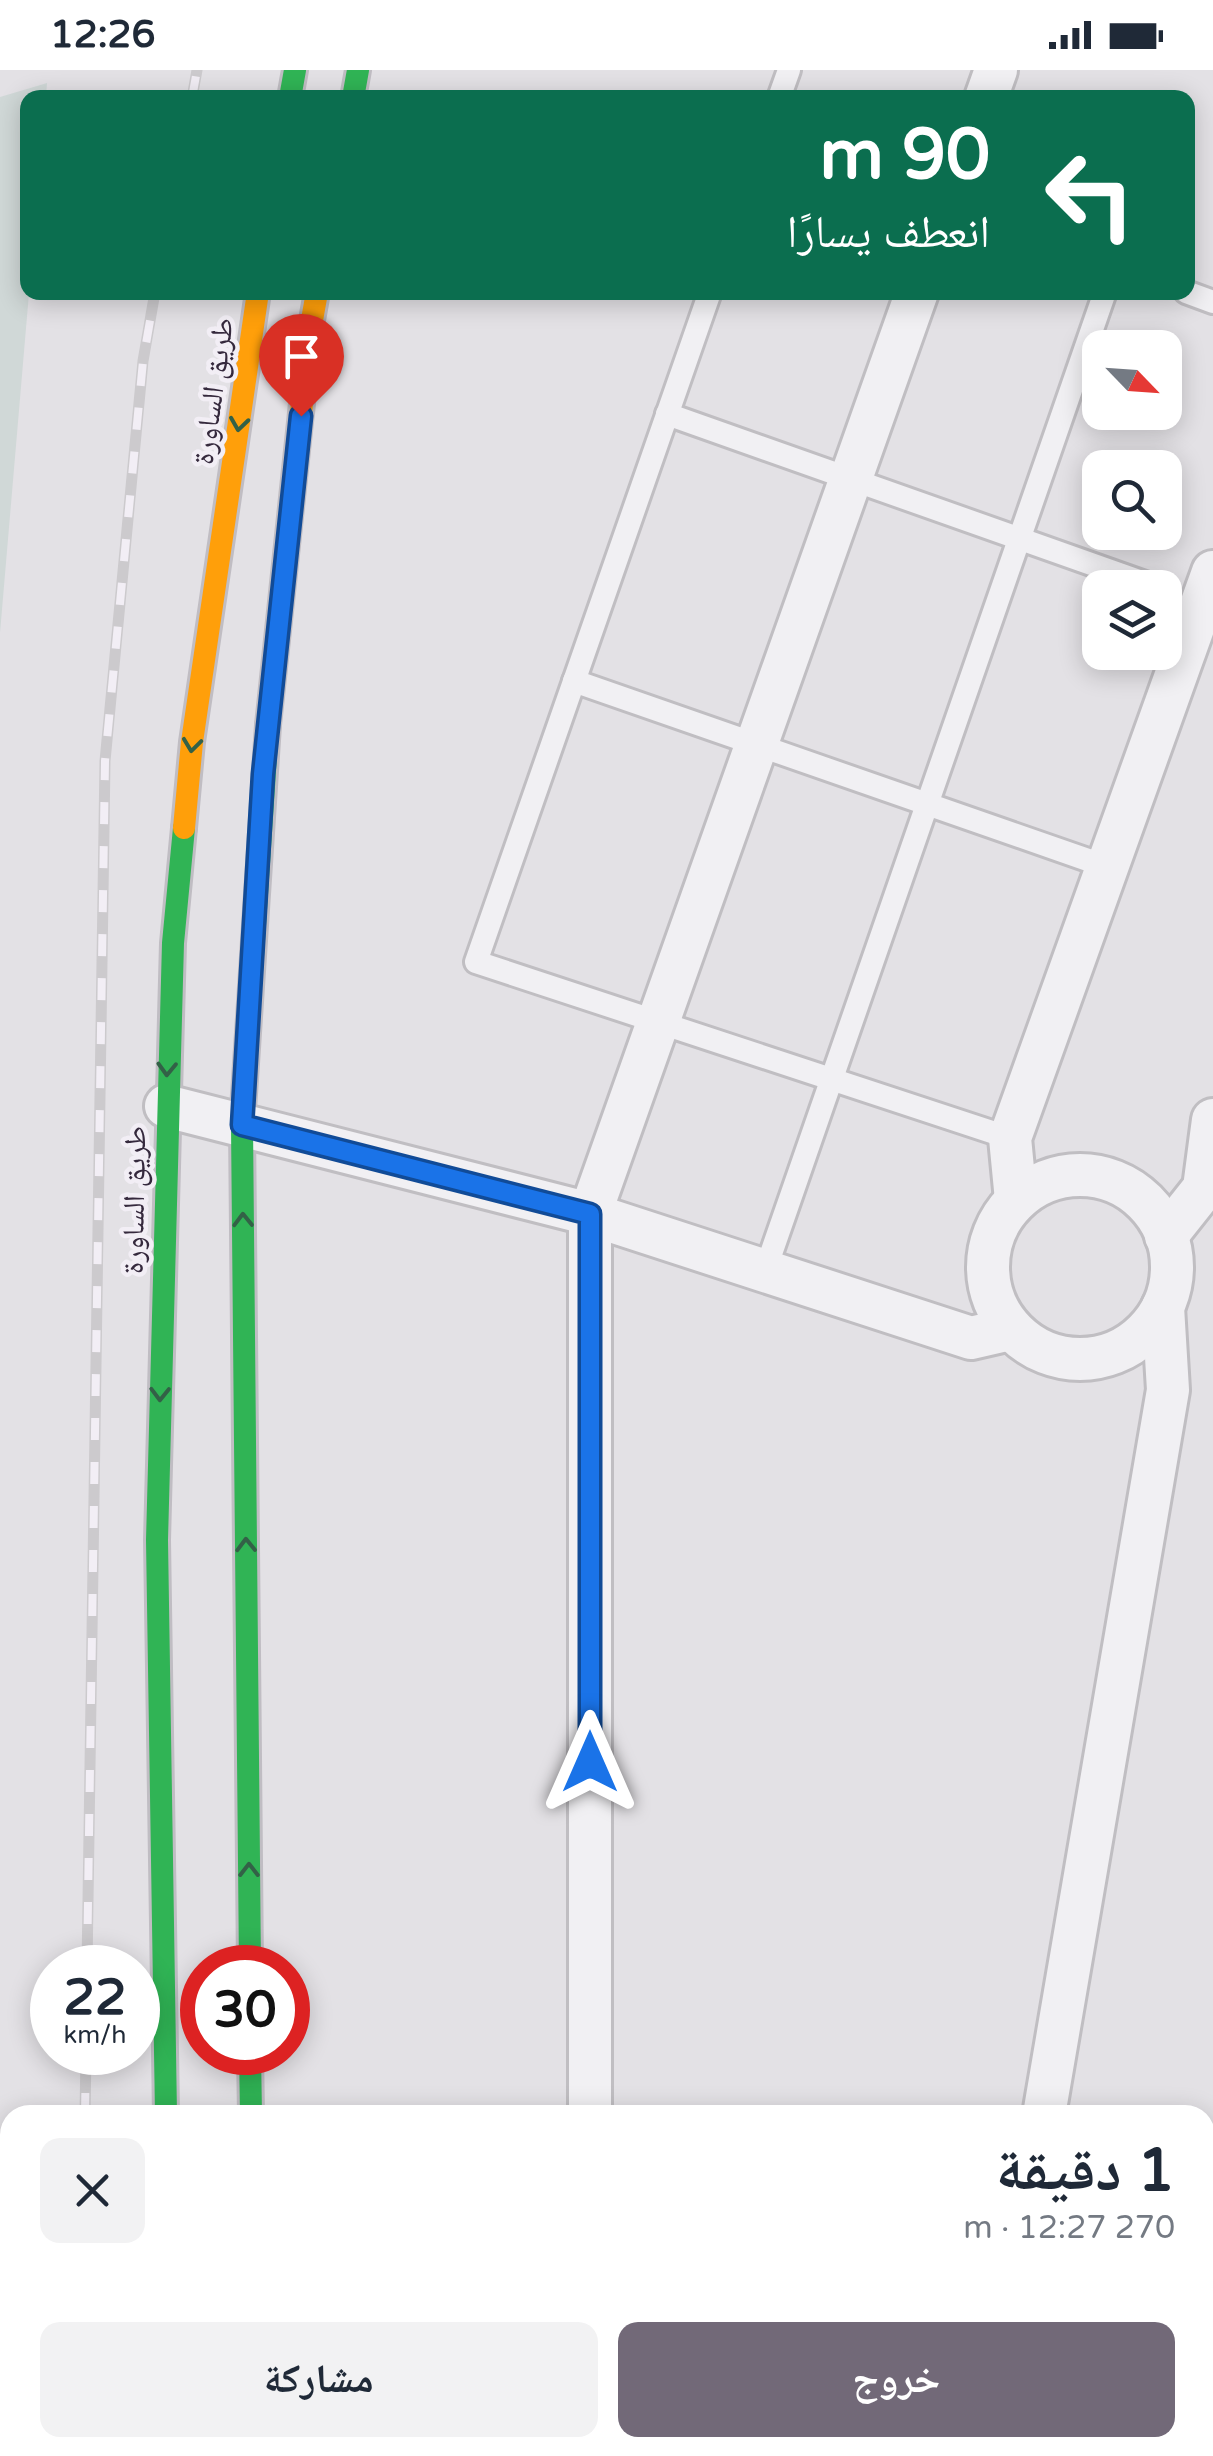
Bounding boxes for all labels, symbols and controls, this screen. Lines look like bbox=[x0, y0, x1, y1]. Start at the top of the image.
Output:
text: 12:26 bbox=[50, 12, 155, 58]
text: 90 m bbox=[820, 114, 990, 198]
icon: left bbox=[1025, 130, 1155, 260]
text: انعطف يسارًا bbox=[787, 206, 990, 260]
pin bbox=[259, 314, 344, 417]
street label: طريق الساورة bbox=[185, 315, 242, 467]
icon: arrive bbox=[274, 329, 329, 384]
north arrow bbox=[1082, 330, 1182, 430]
map controls bbox=[1082, 330, 1182, 670]
one-way arrow bbox=[229, 415, 250, 432]
button: search bbox=[1082, 450, 1182, 550]
button: layers bbox=[1082, 570, 1182, 670]
one-way arrow bbox=[182, 738, 203, 754]
one-way arrow bbox=[157, 1062, 178, 1078]
street label: طريق الساورة bbox=[115, 1126, 154, 1274]
one-way arrow bbox=[232, 1212, 253, 1228]
one-way arrow bbox=[149, 1387, 170, 1403]
one-way arrow bbox=[236, 1537, 257, 1553]
position arrow bbox=[538, 1710, 642, 1814]
one-way arrow bbox=[238, 1862, 260, 1878]
speed limit sign: 30 bbox=[180, 1945, 310, 2075]
text: 22 bbox=[64, 1968, 126, 2028]
text: km/h bbox=[64, 2020, 126, 2050]
text: 1 دقيقة bbox=[996, 2135, 1175, 2207]
button: close bbox=[40, 2138, 145, 2243]
text: 270 m · 12:27 bbox=[963, 2209, 1175, 2247]
button: مشاركة bbox=[40, 2322, 598, 2437]
button: خروج bbox=[618, 2322, 1175, 2437]

